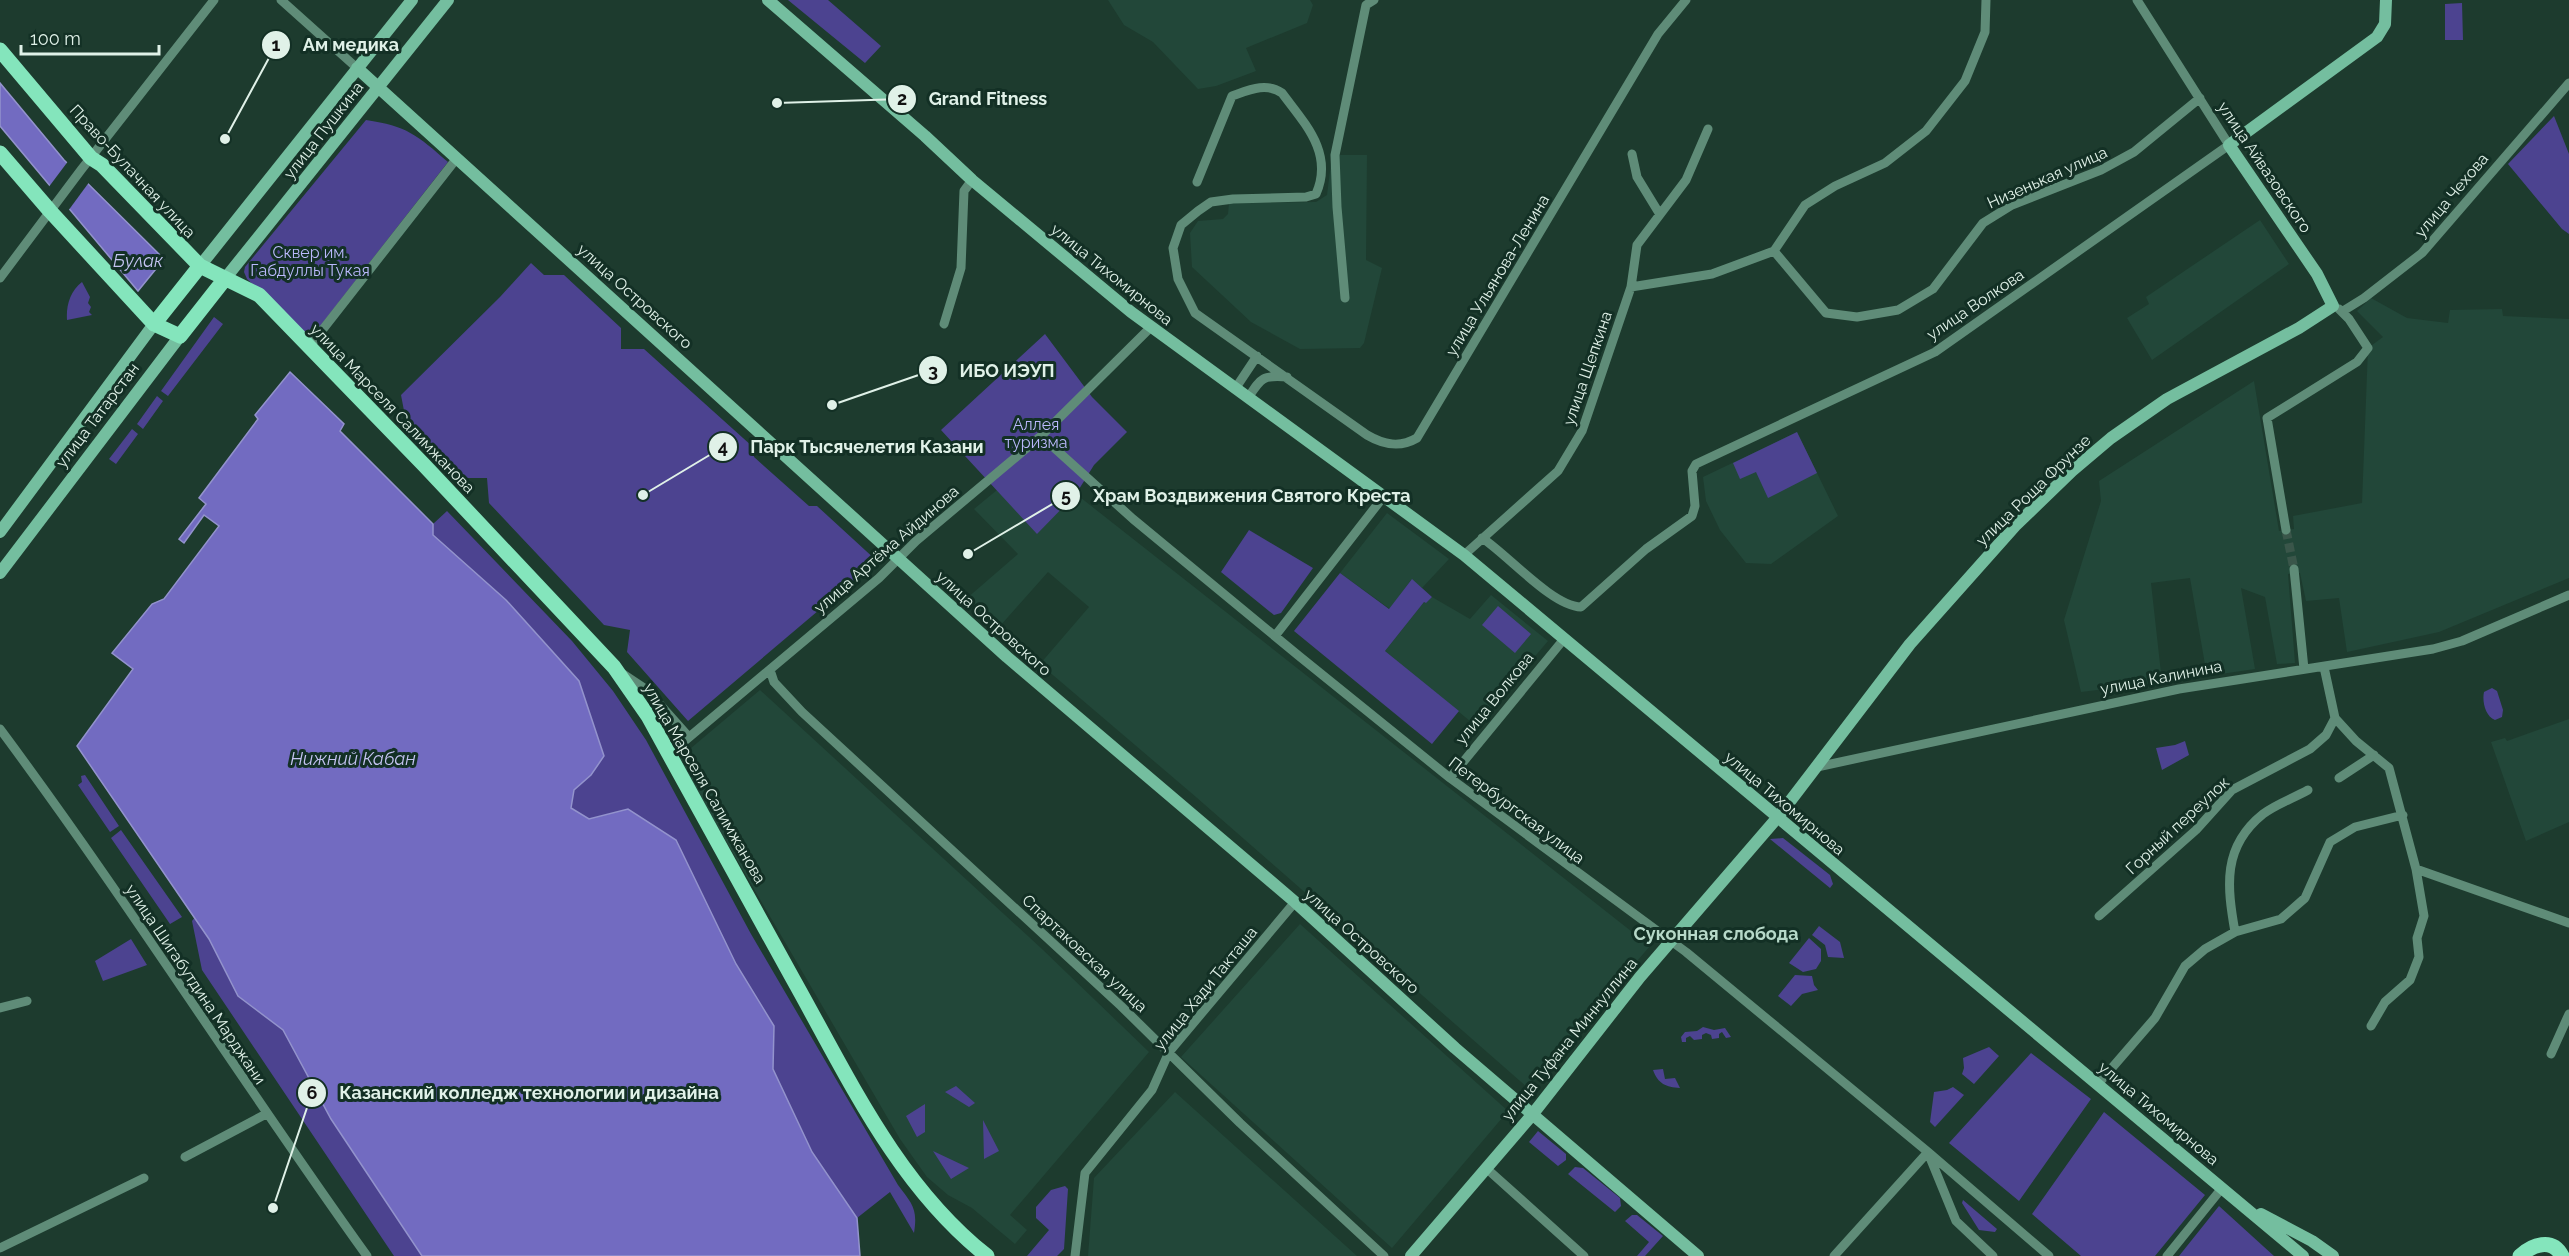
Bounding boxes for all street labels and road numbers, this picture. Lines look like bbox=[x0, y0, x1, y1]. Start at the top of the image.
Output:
street label: улица Пушкина bbox=[280, 78, 367, 183]
street label: улица Айвазовского bbox=[2214, 98, 2316, 236]
street label: Право-Булачная улица bbox=[66, 101, 199, 242]
street label: Низенькая улица bbox=[1984, 142, 2110, 212]
street label: улица Чехова bbox=[2411, 149, 2492, 241]
street label: улица Ульянова-Ленина bbox=[1442, 191, 1553, 360]
street label: улица Тихомирнова bbox=[1047, 219, 1176, 329]
street label: улица Островского bbox=[573, 240, 696, 353]
street label: улица Волкова bbox=[1923, 265, 2028, 344]
street label: улица Щепкина bbox=[1559, 309, 1616, 428]
street label: улица Марселя Салимжанова bbox=[306, 320, 479, 497]
street label: улица Татарстан bbox=[52, 359, 143, 471]
street label: улица Роща Фрунзе bbox=[1972, 431, 2095, 550]
street label: улица Артёма Айдинова bbox=[810, 481, 962, 617]
street label: улица Островского bbox=[932, 567, 1055, 680]
street label: улица Волкова bbox=[1451, 648, 1537, 748]
street label: улица Калинина bbox=[2099, 656, 2224, 699]
street label: улица Марселя Салимжанова bbox=[639, 680, 770, 887]
street label: улица Тихомирнова bbox=[1721, 748, 1849, 859]
street label: Петербургская улица bbox=[1445, 753, 1588, 868]
street label: Горный переулок bbox=[2122, 773, 2233, 878]
street label: улица Шигабутдина Марджани bbox=[121, 881, 270, 1088]
street label: улица Островского bbox=[1300, 885, 1423, 998]
street label: Спартаковская улица bbox=[1018, 891, 1151, 1016]
street label: улица Хади Такташа bbox=[1150, 923, 1261, 1054]
street label: улица Туфана Миннуллина bbox=[1498, 954, 1641, 1125]
street label: улица Тихомирнова bbox=[2095, 1058, 2223, 1169]

